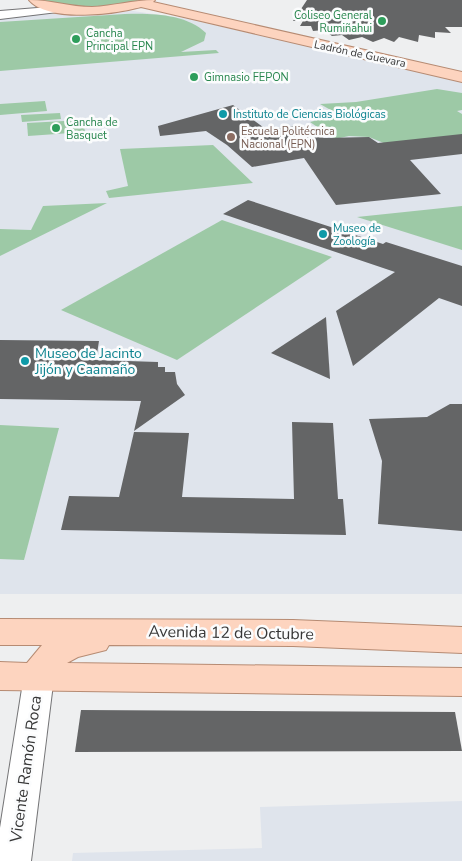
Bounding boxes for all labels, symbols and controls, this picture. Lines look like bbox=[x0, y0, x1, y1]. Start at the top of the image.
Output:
place label: Coliseo General Rumiñahui bbox=[294, 8, 373, 36]
marker: Coliseo General Rumiñahui bbox=[376, 15, 388, 27]
place label: Cancha Principal EPN bbox=[86, 26, 153, 54]
marker: Cancha Principal EPN bbox=[70, 33, 82, 45]
street label: Ladrón de Guevara bbox=[313, 37, 407, 71]
place label: Gimnasio FEPON bbox=[204, 70, 289, 85]
marker: Gimnasio FEPON bbox=[188, 71, 200, 83]
place label: Instituto de Ciencias Biológicas bbox=[233, 107, 386, 122]
marker: Instituto de Ciencias Biológicas bbox=[217, 108, 229, 120]
place label: Cancha de Basquet bbox=[66, 115, 118, 143]
marker: Cancha de Basquet bbox=[50, 122, 62, 134]
place label: Escuela Politécnica Nacional (EPN) bbox=[241, 124, 335, 152]
marker: Escuela Politécnica Nacional (EPN) bbox=[225, 131, 237, 143]
place label: Museo de Zoología bbox=[333, 221, 381, 249]
marker: Museo de Zoología bbox=[317, 228, 329, 240]
place label: Museo de Jacinto Jijón y Caamaño bbox=[34, 344, 142, 379]
marker: Museo de Jacinto Jijón y Caamaño bbox=[19, 355, 31, 367]
street label: Avenida 12 de Octubre bbox=[148, 621, 314, 645]
street label: Vicente Ramón Roca bbox=[5, 694, 47, 845]

